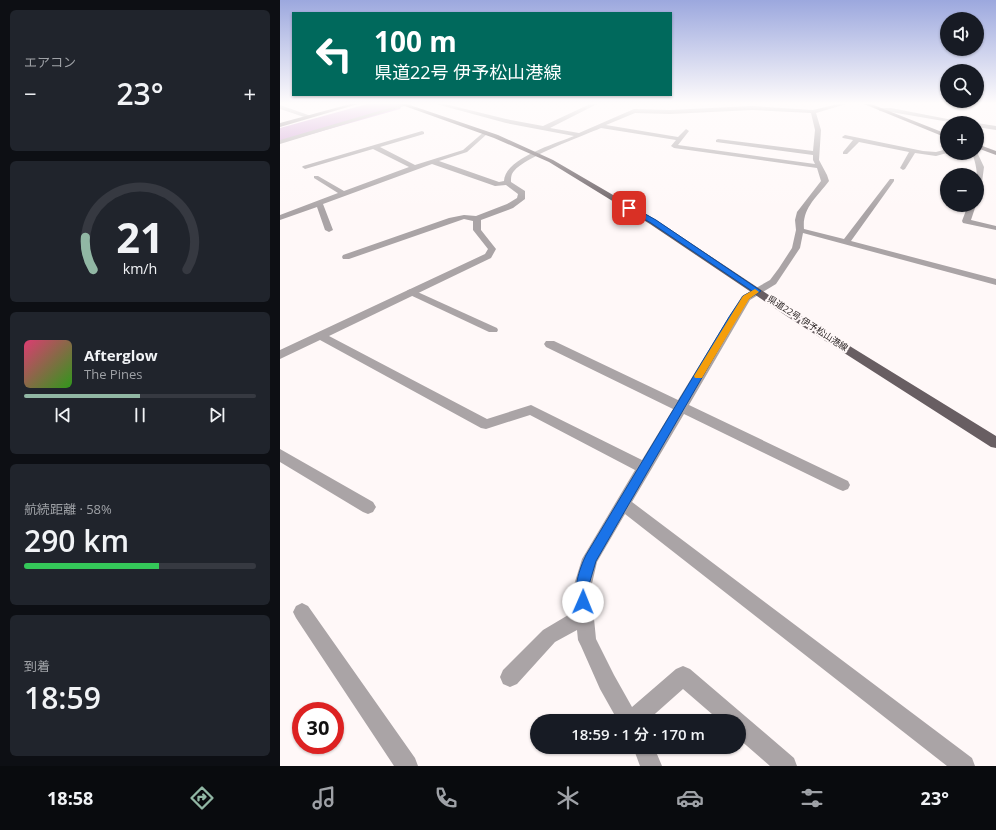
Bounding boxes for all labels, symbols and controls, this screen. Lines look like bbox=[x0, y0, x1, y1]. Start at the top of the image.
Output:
map controls bbox=[940, 12, 984, 212]
button: sound bbox=[940, 12, 984, 56]
text: 100 m bbox=[374, 22, 457, 60]
icon: left bbox=[308, 28, 360, 80]
text: エアコン bbox=[24, 53, 76, 71]
text: 県道22号 伊予松山港線 bbox=[374, 60, 561, 84]
button: search bbox=[940, 64, 984, 108]
text: 23° bbox=[116, 73, 164, 114]
text: − bbox=[24, 78, 37, 108]
text: + bbox=[243, 78, 256, 108]
button: + bbox=[940, 116, 984, 160]
button: − bbox=[940, 168, 984, 212]
pin bbox=[612, 191, 646, 225]
icon: arrive bbox=[618, 197, 640, 219]
text: 21 bbox=[116, 209, 164, 265]
text: km/h bbox=[123, 258, 157, 277]
street label: 県道22号 伊予松山港線 bbox=[765, 292, 852, 354]
text: Afterglow bbox=[84, 345, 158, 365]
text: The Pines bbox=[84, 365, 142, 383]
icon: previous bbox=[52, 404, 74, 426]
icon: pause bbox=[129, 404, 151, 426]
icon: next bbox=[206, 404, 228, 426]
text: 航続距離 · 58% bbox=[24, 500, 112, 518]
text: 290 km bbox=[24, 520, 129, 561]
position arrow bbox=[562, 581, 604, 623]
text: 到着 bbox=[24, 657, 50, 675]
text: 18:59 bbox=[24, 677, 101, 718]
speed limit sign: 30 bbox=[292, 702, 344, 754]
text: 18:59 · 1 分 · 170 m bbox=[571, 724, 705, 744]
icon: directions bbox=[188, 784, 216, 812]
icon: music bbox=[310, 784, 338, 812]
icon: phone bbox=[432, 784, 460, 812]
icon: climate bbox=[554, 784, 582, 812]
icon: car bbox=[676, 784, 704, 812]
icon: filters bbox=[798, 784, 826, 812]
text: 18:58 bbox=[47, 786, 93, 810]
text: 23° bbox=[921, 786, 949, 810]

